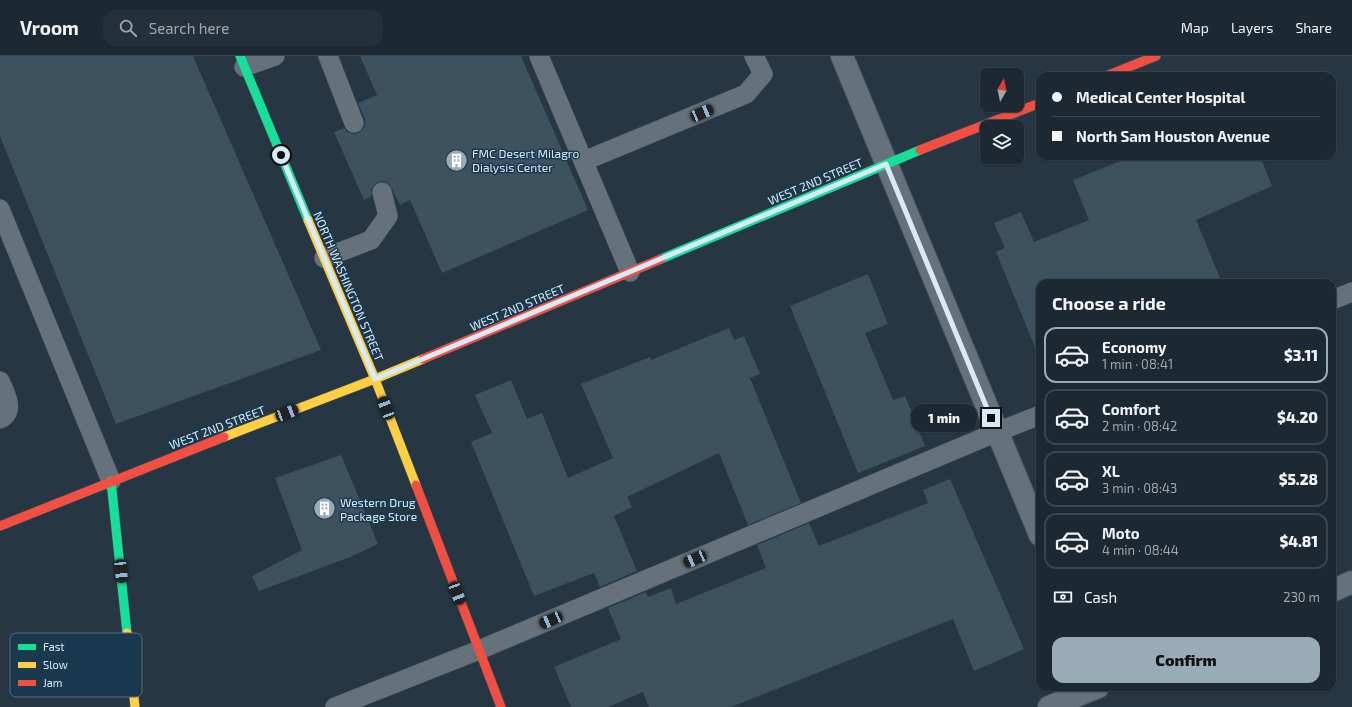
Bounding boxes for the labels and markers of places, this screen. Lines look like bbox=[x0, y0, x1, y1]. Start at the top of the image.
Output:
place label: FMC Desert Milagro Dialysis Center bbox=[472, 146, 580, 174]
building icon: FMC Desert Milagro Dialysis Center bbox=[444, 147, 470, 173]
place label: Western Drug Package Store bbox=[340, 495, 417, 523]
building icon: Western Drug Package Store bbox=[312, 496, 338, 522]

